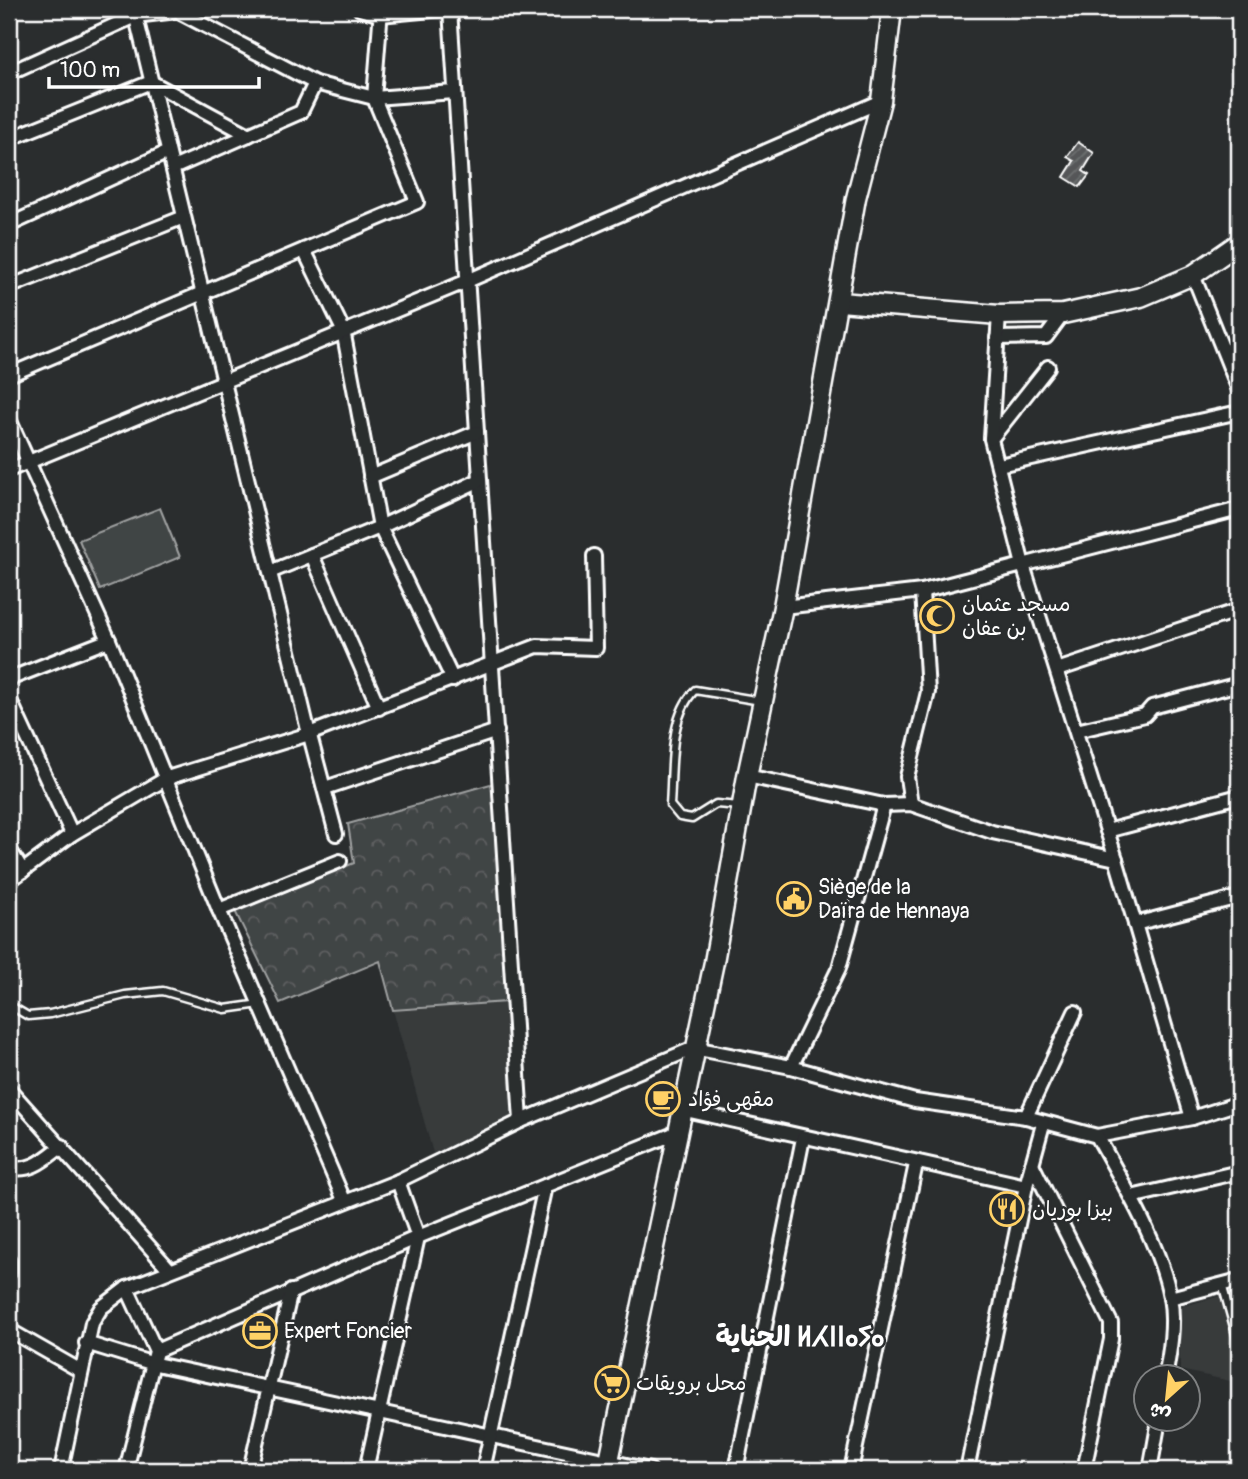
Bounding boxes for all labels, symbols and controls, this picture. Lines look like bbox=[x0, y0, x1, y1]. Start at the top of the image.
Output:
scale bar bbox=[49, 46, 259, 90]
text: 100 m bbox=[60, 57, 120, 84]
place label: مسجد عثمان بن عفان bbox=[962, 591, 1071, 642]
mosque icon: مسجد عثمان بن عفان bbox=[918, 597, 956, 635]
place label: Siège de la Daïra de Hennaya bbox=[818, 874, 970, 925]
public building icon: Siège de la Daïra de Hennaya bbox=[775, 880, 813, 918]
cafe icon: مقهى فؤاد bbox=[644, 1080, 682, 1118]
place label: مقهى فؤاد bbox=[688, 1086, 774, 1113]
restaurant icon: بيزا بوريان bbox=[988, 1190, 1026, 1228]
place label: بيزا بوريان bbox=[1032, 1196, 1113, 1223]
office icon: Expert Foncier bbox=[241, 1312, 279, 1350]
place label: Expert Foncier bbox=[284, 1318, 412, 1345]
district label: الحناية ⵍⵃⵏⵏⴰⵢⴰ bbox=[715, 1320, 885, 1355]
supermarket icon: محل برويقات bbox=[593, 1364, 631, 1402]
north arrow bbox=[1132, 1364, 1202, 1434]
place label: محل برويقات bbox=[636, 1370, 747, 1397]
text: ش bbox=[1145, 1397, 1174, 1428]

